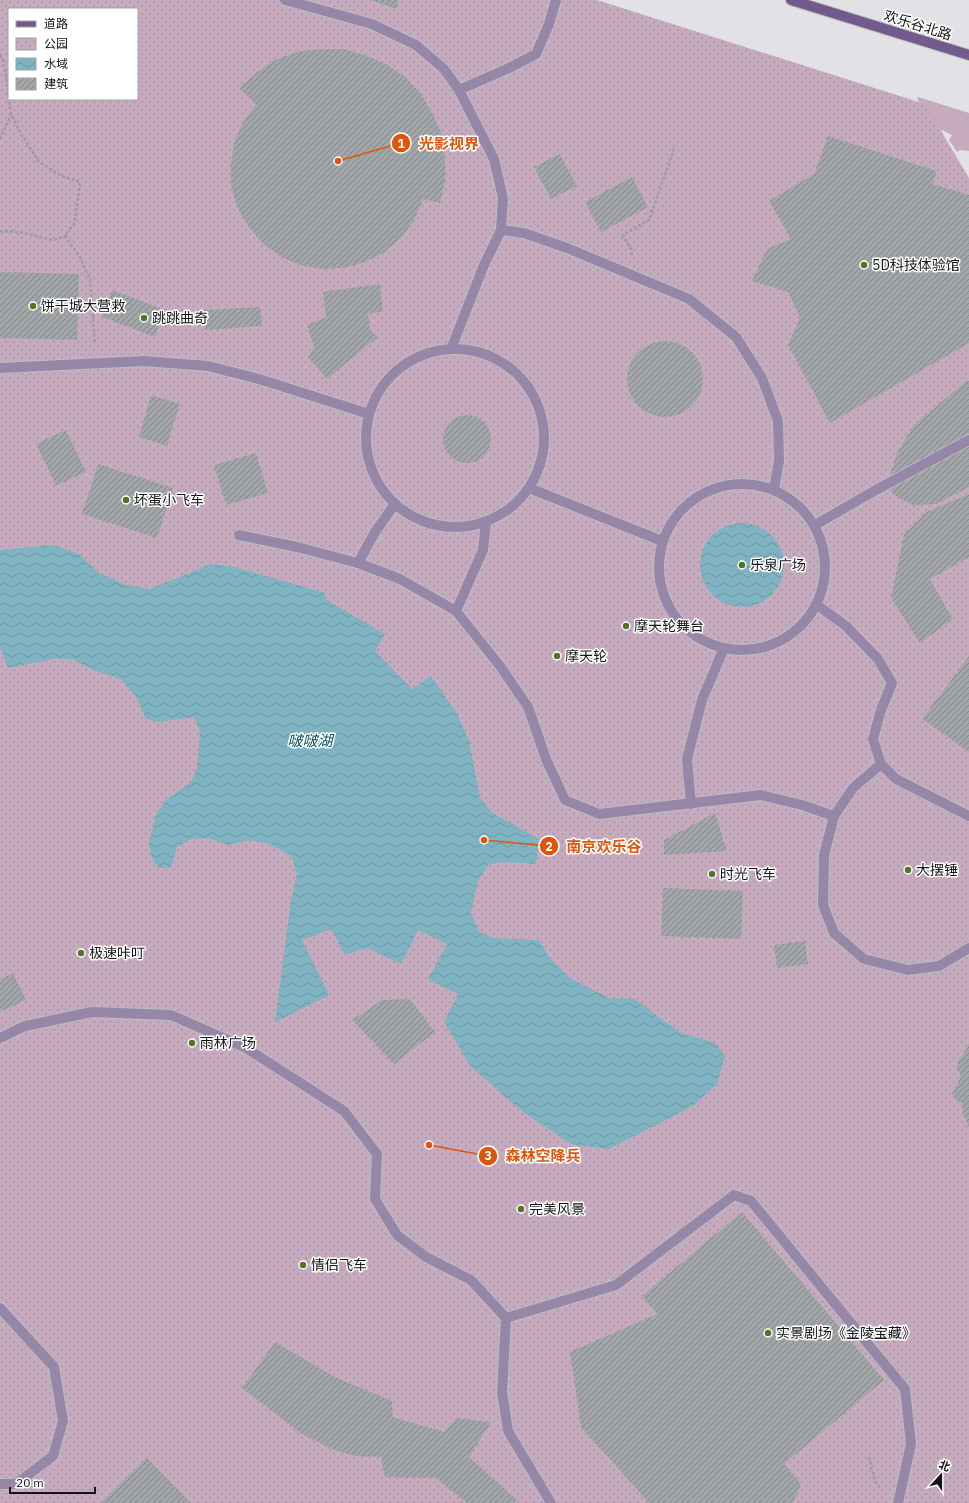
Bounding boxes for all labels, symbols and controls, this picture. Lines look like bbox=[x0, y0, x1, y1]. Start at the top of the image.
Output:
street label: 欢乐谷北路 bbox=[882, 6, 954, 44]
legend bbox=[8, 8, 138, 100]
text: 道路 bbox=[44, 16, 68, 31]
text: 公园 bbox=[44, 36, 68, 51]
text: 水域 bbox=[44, 56, 68, 71]
text: 建筑 bbox=[44, 76, 68, 91]
callout: 光影视界 bbox=[391, 130, 487, 157]
text: 光影视界 bbox=[419, 134, 479, 153]
text: 1 bbox=[397, 136, 405, 151]
place label: 5D科技体验馆 bbox=[872, 256, 960, 274]
marker: 5D科技体验馆 bbox=[859, 260, 869, 270]
place label: 饼干城大营救 bbox=[41, 297, 125, 315]
marker: 饼干城大营救 bbox=[28, 301, 38, 311]
place label: 跳跳曲奇 bbox=[152, 309, 208, 327]
marker: 跳跳曲奇 bbox=[139, 313, 149, 323]
place label: 坏蛋小飞车 bbox=[134, 491, 204, 509]
marker: 坏蛋小飞车 bbox=[121, 495, 131, 505]
place label: 乐泉广场 bbox=[750, 556, 806, 574]
marker: 乐泉广场 bbox=[737, 560, 747, 570]
place label: 摩天轮舞台 bbox=[634, 617, 704, 635]
marker: 摩天轮舞台 bbox=[621, 621, 631, 631]
place label: 摩天轮 bbox=[565, 647, 607, 665]
marker: 摩天轮 bbox=[552, 651, 562, 661]
water label: 啵啵湖 bbox=[287, 731, 334, 750]
callout: 南京欢乐谷 bbox=[539, 833, 650, 860]
text: 南京欢乐谷 bbox=[566, 837, 642, 856]
text: 2 bbox=[545, 839, 553, 854]
place label: 大摆锤 bbox=[916, 861, 958, 879]
place label: 时光飞车 bbox=[720, 865, 776, 883]
marker: 大摆锤 bbox=[903, 865, 913, 875]
marker: 时光飞车 bbox=[707, 869, 717, 879]
place label: 极速咔叮 bbox=[89, 944, 145, 962]
marker: 极速咔叮 bbox=[76, 948, 86, 958]
place label: 雨林广场 bbox=[200, 1034, 256, 1052]
marker: 雨林广场 bbox=[187, 1038, 197, 1048]
callout: 森林空降兵 bbox=[478, 1142, 589, 1169]
text: 森林空降兵 bbox=[505, 1146, 581, 1165]
text: 3 bbox=[484, 1148, 492, 1163]
place label: 完美风景 bbox=[529, 1200, 585, 1218]
marker: 完美风景 bbox=[516, 1204, 526, 1214]
place label: 情侣飞车 bbox=[311, 1256, 367, 1274]
marker: 情侣飞车 bbox=[298, 1260, 308, 1270]
place label: 实景剧场《金陵宝藏》 bbox=[776, 1324, 916, 1342]
marker: 实景剧场《金陵宝藏》 bbox=[763, 1328, 773, 1338]
north arrow bbox=[921, 1455, 961, 1495]
text: 北 bbox=[937, 1457, 952, 1474]
scale bar bbox=[10, 1469, 95, 1495]
text: 20 m bbox=[16, 1475, 44, 1490]

